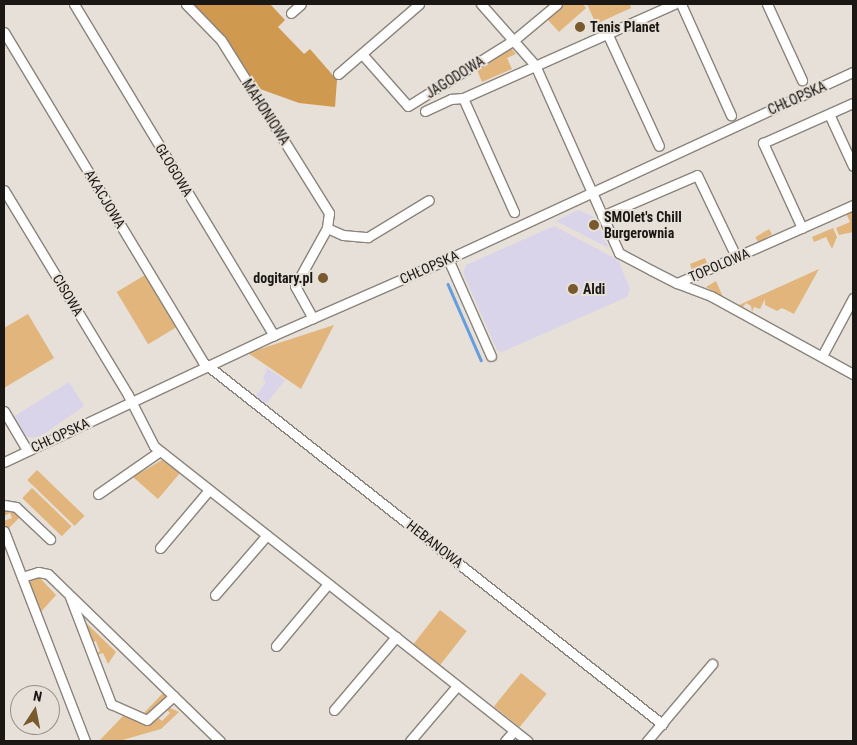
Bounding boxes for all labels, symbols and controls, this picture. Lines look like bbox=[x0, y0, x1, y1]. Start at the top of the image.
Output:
place label: Tenis Planet bbox=[590, 19, 660, 35]
marker: Tenis Planet bbox=[574, 21, 586, 33]
street label: JAGODOWA bbox=[422, 52, 488, 102]
street label: MAHONIOWA bbox=[239, 76, 293, 148]
street label: CHŁOPSKA bbox=[765, 78, 829, 118]
street label: GŁOGOWA bbox=[152, 141, 196, 199]
street label: AKACJOWA bbox=[81, 167, 129, 231]
place label: SMOlet's Chill Burgerownia bbox=[604, 209, 682, 242]
marker: SMOlet's Chill Burgerownia bbox=[588, 219, 600, 231]
street label: TOPOLOWA bbox=[686, 245, 752, 285]
street label: CHŁOPSKA bbox=[397, 247, 461, 287]
place label: dogitary.pl bbox=[253, 270, 313, 286]
street label: CISOWA bbox=[49, 271, 87, 319]
marker: dogitary.pl bbox=[317, 272, 329, 284]
place label: Aldi bbox=[583, 281, 605, 297]
marker: Aldi bbox=[567, 283, 579, 295]
street label: CHŁOPSKA bbox=[28, 414, 92, 456]
street label: HEBANOWA bbox=[403, 517, 467, 571]
north arrow bbox=[10, 685, 60, 735]
text: N bbox=[32, 688, 43, 705]

